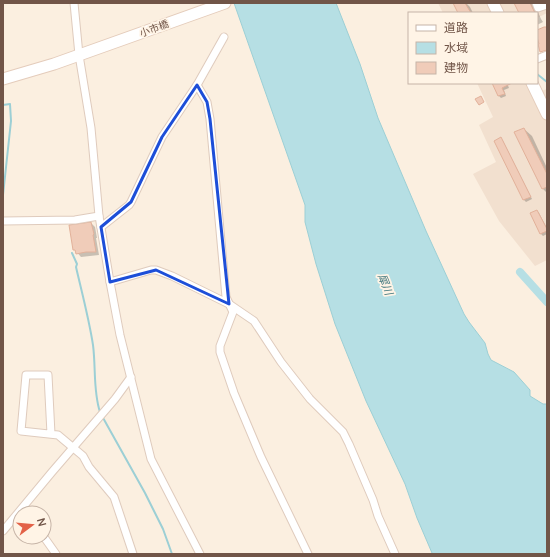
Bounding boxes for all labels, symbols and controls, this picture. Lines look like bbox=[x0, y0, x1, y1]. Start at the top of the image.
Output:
legend bbox=[408, 12, 538, 84]
street label: 小市橋 bbox=[138, 16, 170, 40]
text: 道路 bbox=[444, 19, 468, 36]
text: 水域 bbox=[444, 39, 468, 56]
text: 建物 bbox=[444, 59, 468, 76]
water label: 犀川 bbox=[375, 271, 397, 298]
north arrow bbox=[12, 505, 52, 545]
text: N bbox=[34, 516, 50, 528]

